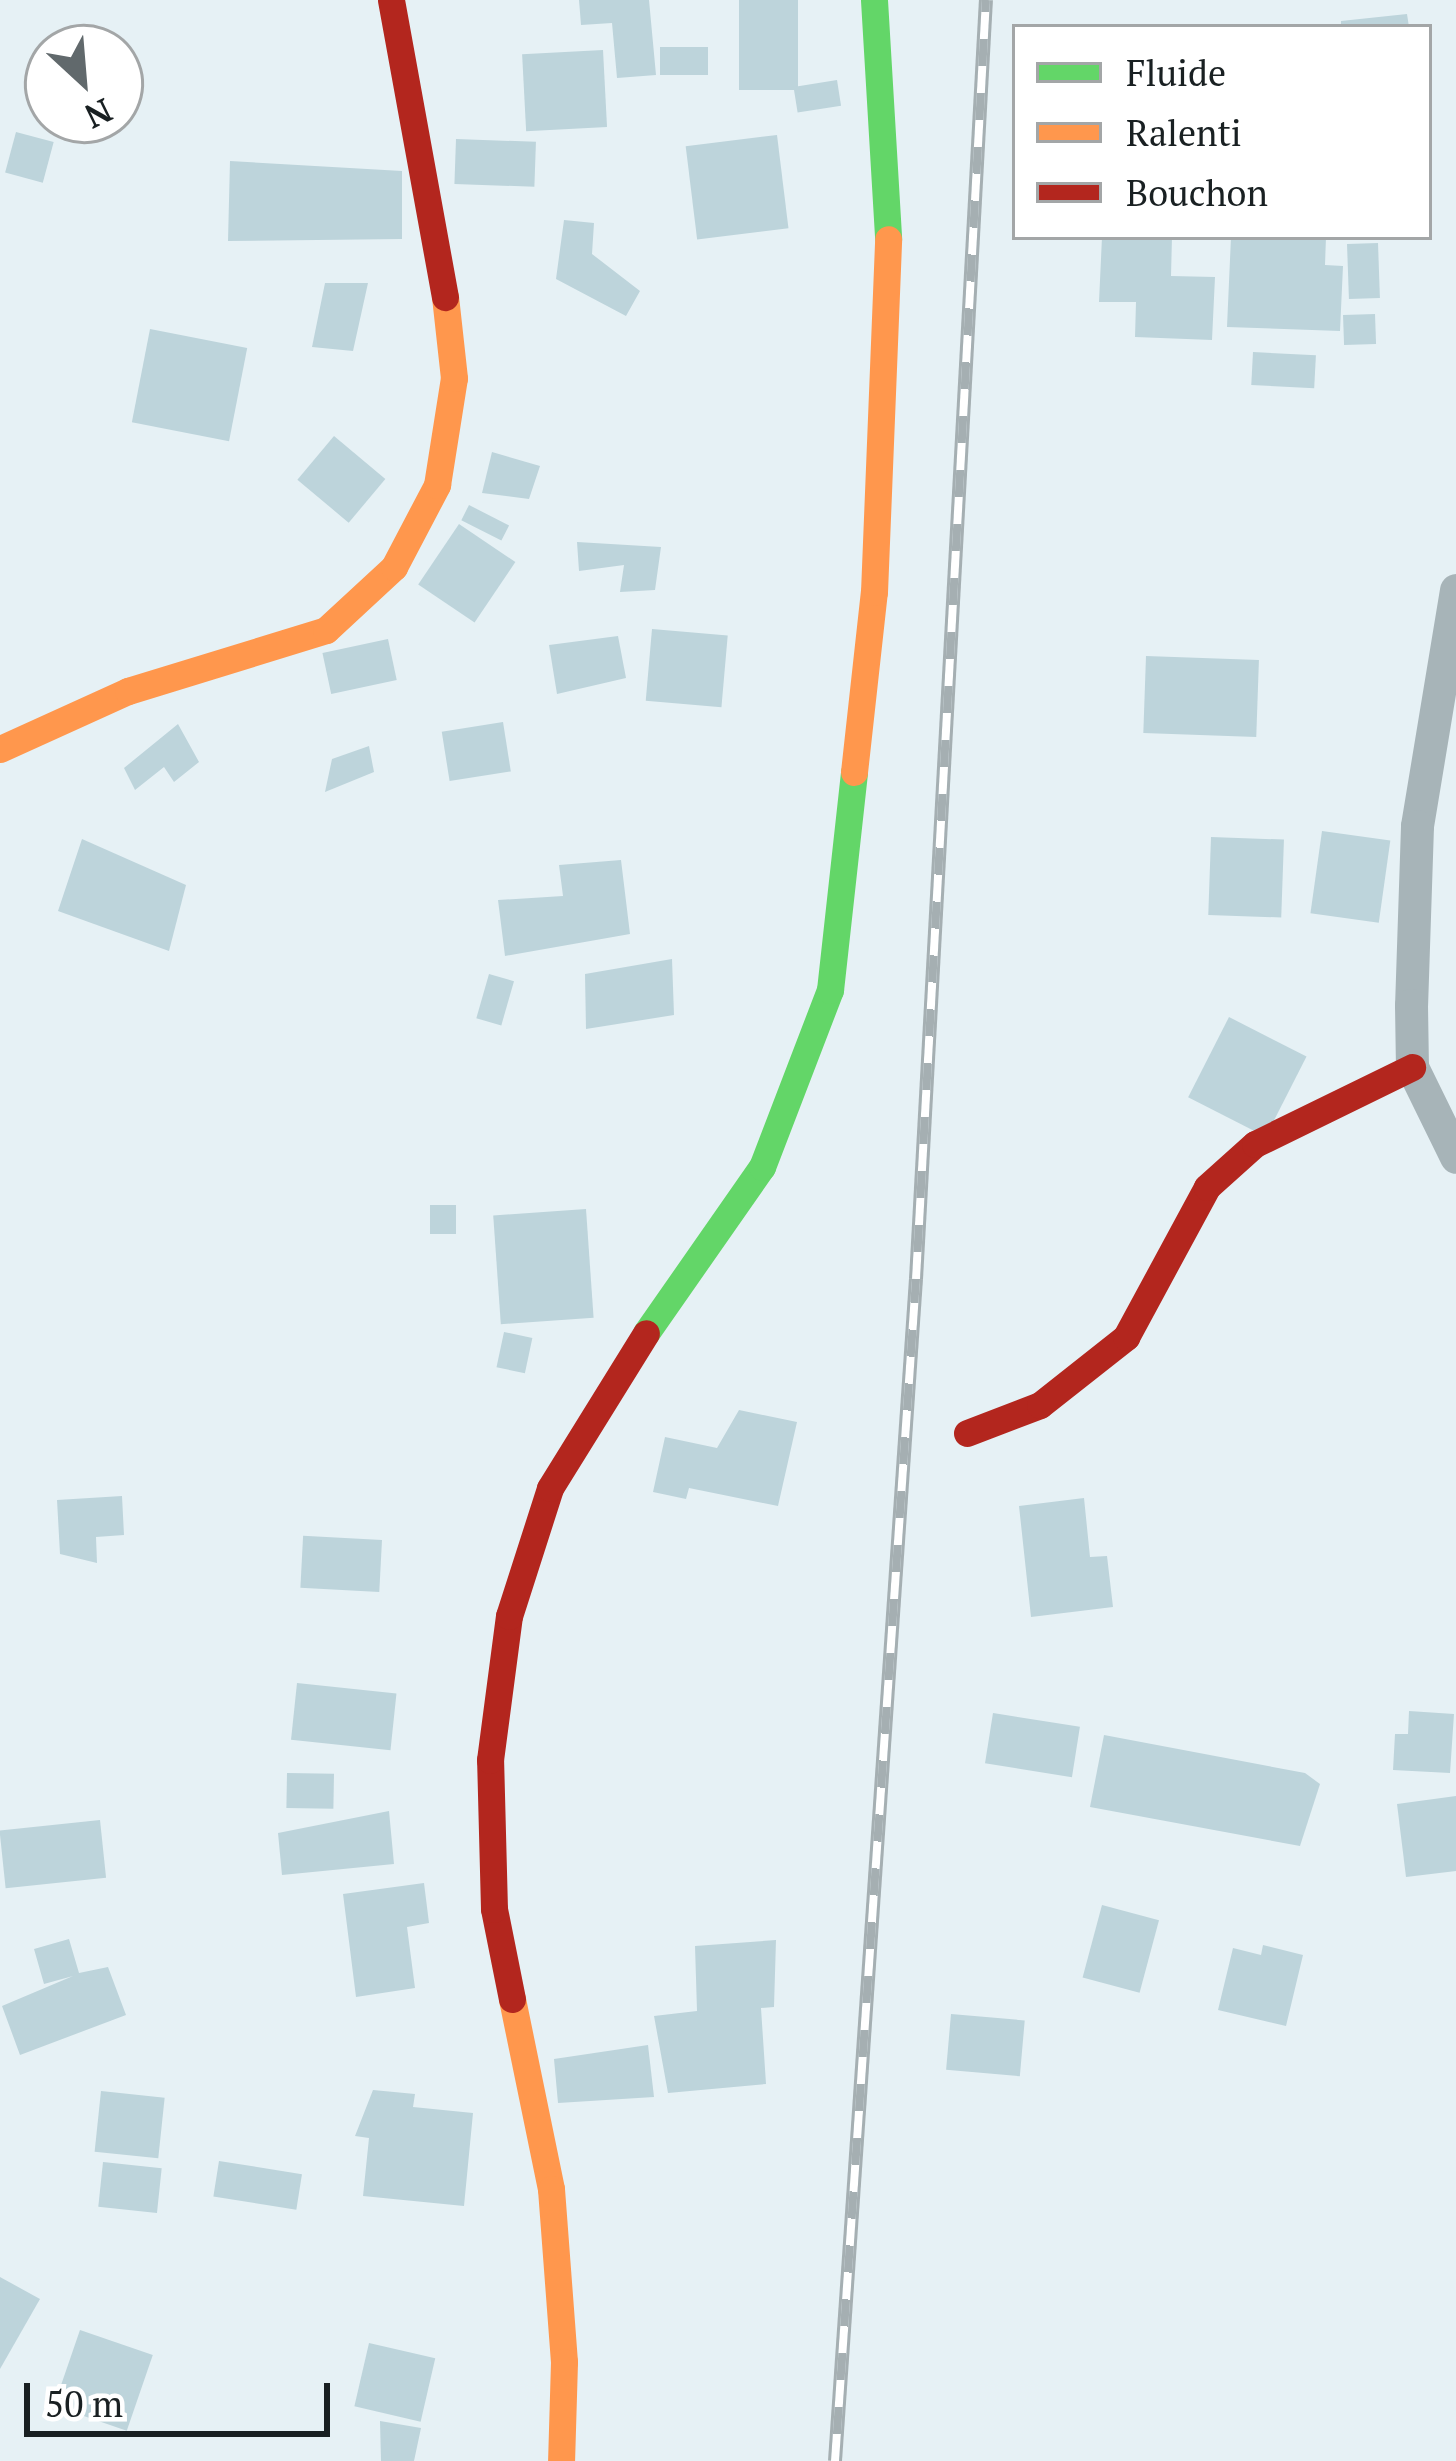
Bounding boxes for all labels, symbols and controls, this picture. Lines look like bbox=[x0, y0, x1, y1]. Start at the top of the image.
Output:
north arrow bbox=[24, 24, 144, 144]
legend bbox=[1012, 24, 1432, 240]
text: Fluide bbox=[1126, 49, 1226, 96]
text: N bbox=[78, 89, 119, 139]
text: Ralenti bbox=[1126, 109, 1242, 156]
text: Bouchon bbox=[1126, 169, 1268, 216]
scale bar bbox=[30, 2359, 336, 2433]
text: 50 m bbox=[45, 2380, 123, 2427]

